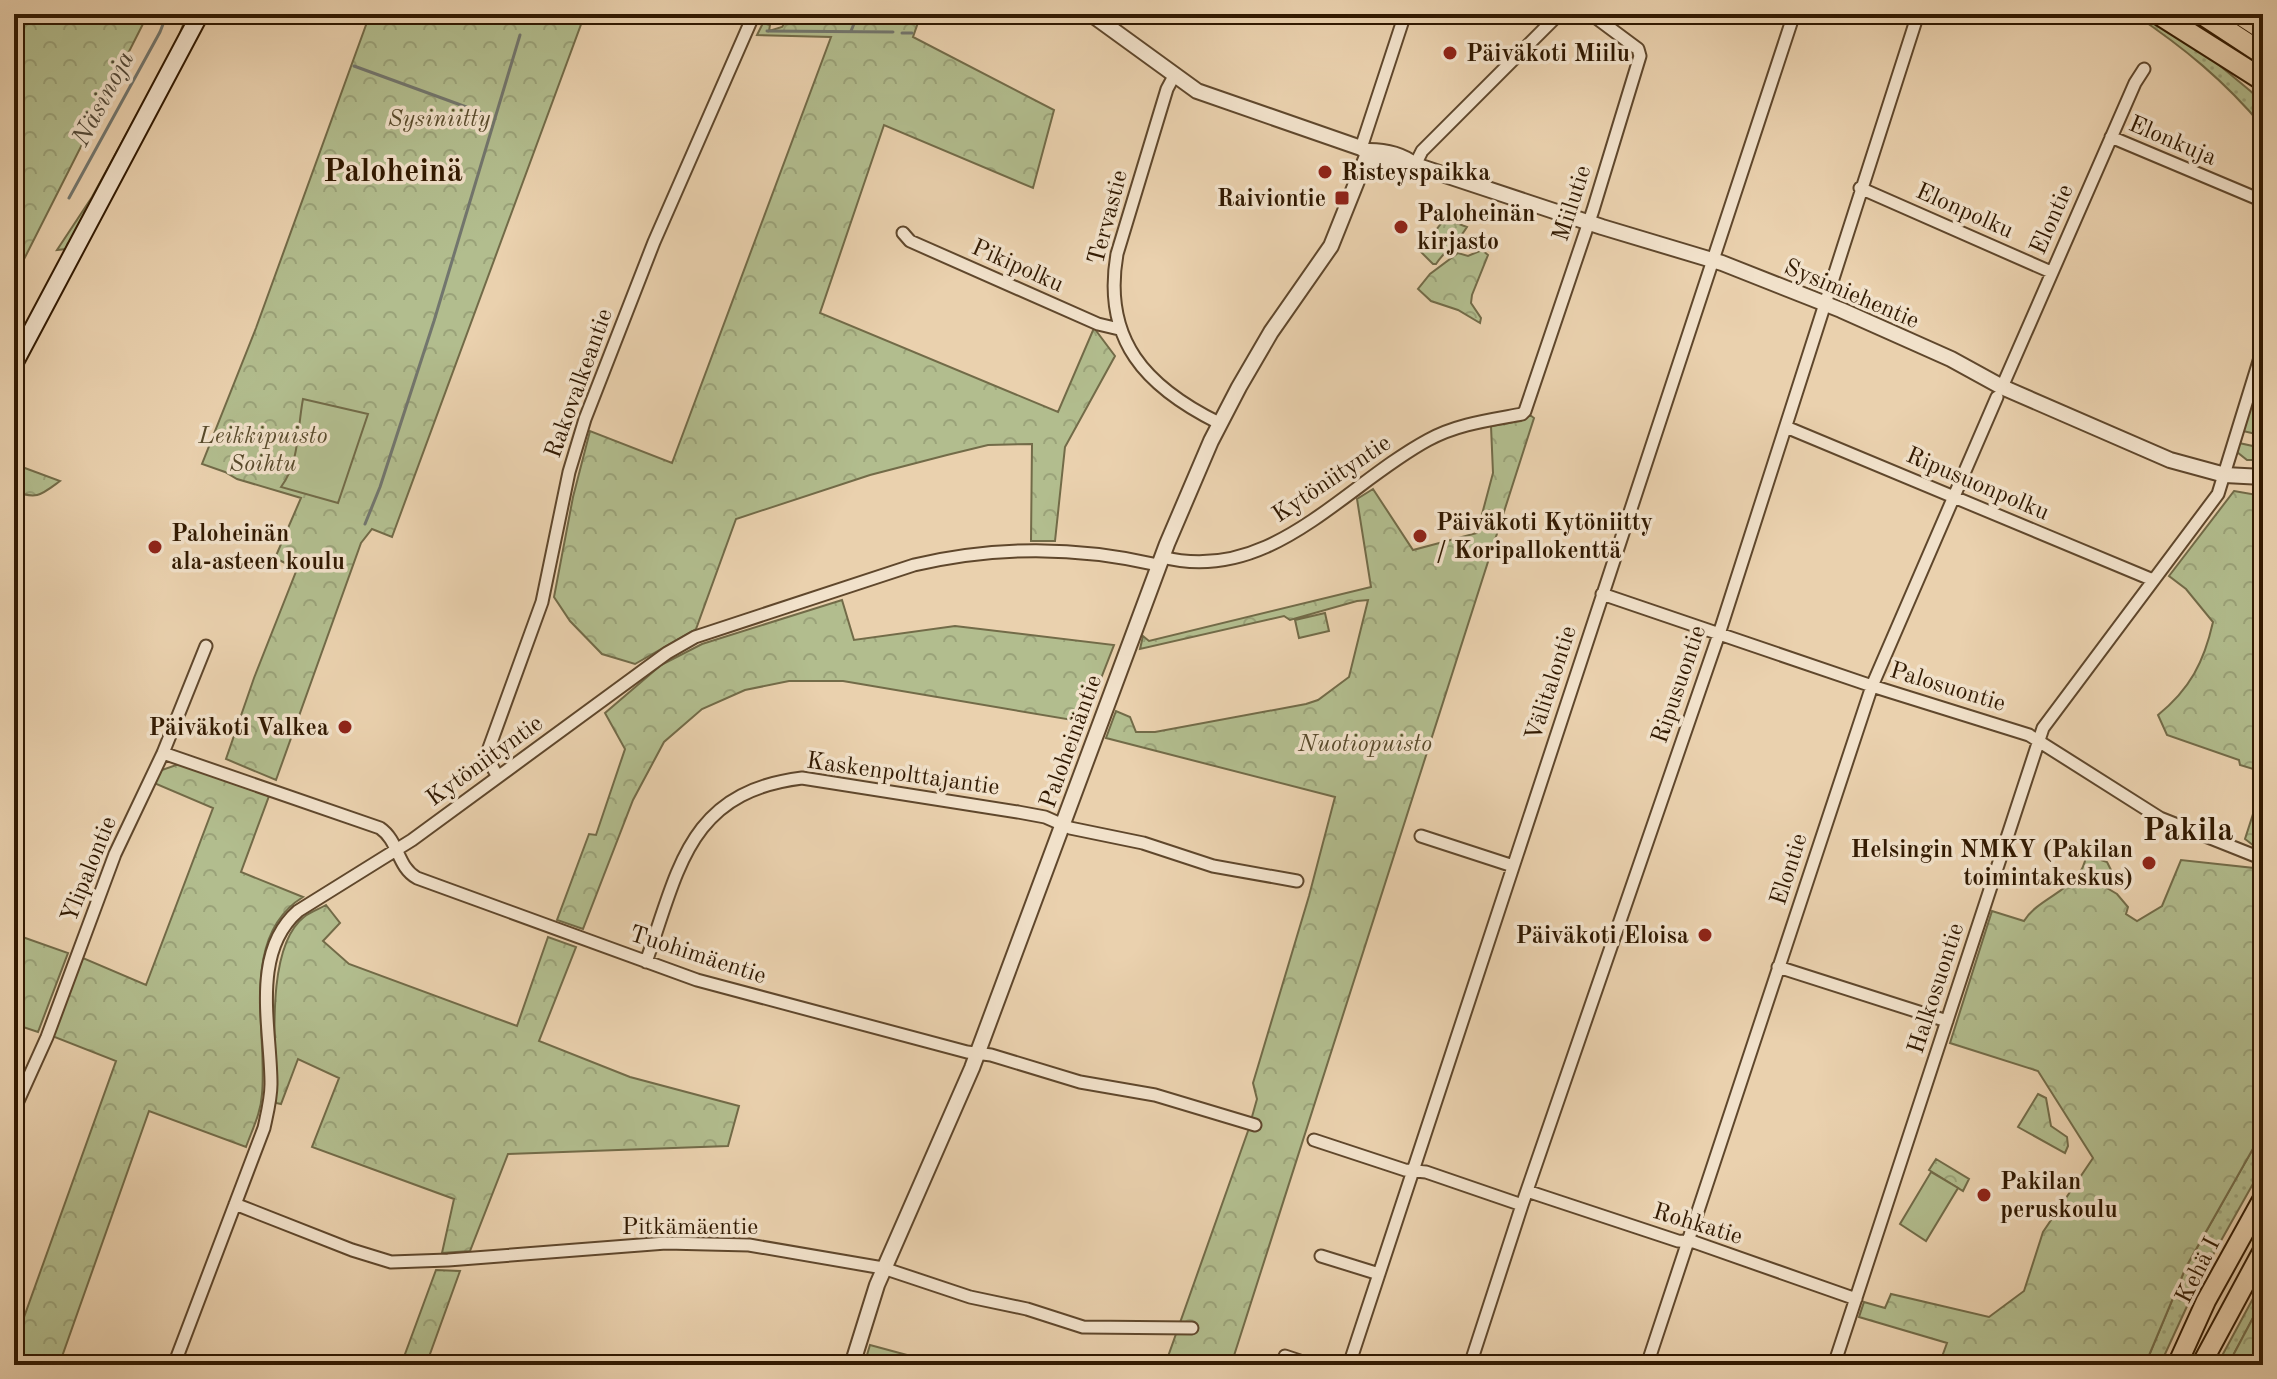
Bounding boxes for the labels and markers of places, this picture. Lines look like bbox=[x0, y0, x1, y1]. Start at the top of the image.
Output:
place label: Päiväkoti Miilu bbox=[1466, 43, 1630, 67]
marker: Päiväkoti Miilu bbox=[1441, 44, 1459, 62]
place label: Risteyspaikka bbox=[1341, 162, 1490, 186]
marker: Risteyspaikka bbox=[1316, 163, 1334, 181]
place label: Raiviontie bbox=[1217, 188, 1326, 212]
marker: Raiviontie bbox=[1333, 189, 1351, 207]
place label: Paloheinän kirjasto bbox=[1417, 203, 1535, 255]
marker: Paloheinän kirjasto bbox=[1392, 218, 1410, 236]
place label: Päiväkoti Kytöniitty / Koripallokenttä bbox=[1436, 512, 1653, 564]
place label: Paloheinän ala-asteen koulu bbox=[171, 523, 345, 575]
marker: Päiväkoti Kytöniitty / Koripallokenttä bbox=[1411, 527, 1429, 545]
marker: Paloheinän ala-asteen koulu bbox=[146, 538, 164, 556]
place label: Päiväkoti Valkea bbox=[149, 717, 329, 741]
marker: Päiväkoti Valkea bbox=[336, 718, 354, 736]
place label: Helsingin NMKY (Pakilan toimintakeskus) bbox=[1850, 838, 2133, 891]
marker: Helsingin NMKY (Pakilan toimintakeskus) bbox=[2140, 854, 2158, 872]
place label: Päiväkoti Eloisa bbox=[1516, 925, 1689, 949]
marker: Päiväkoti Eloisa bbox=[1696, 926, 1714, 944]
place label: Pakilan peruskoulu bbox=[2000, 1171, 2118, 1223]
marker: Pakilan peruskoulu bbox=[1975, 1186, 1993, 1204]

